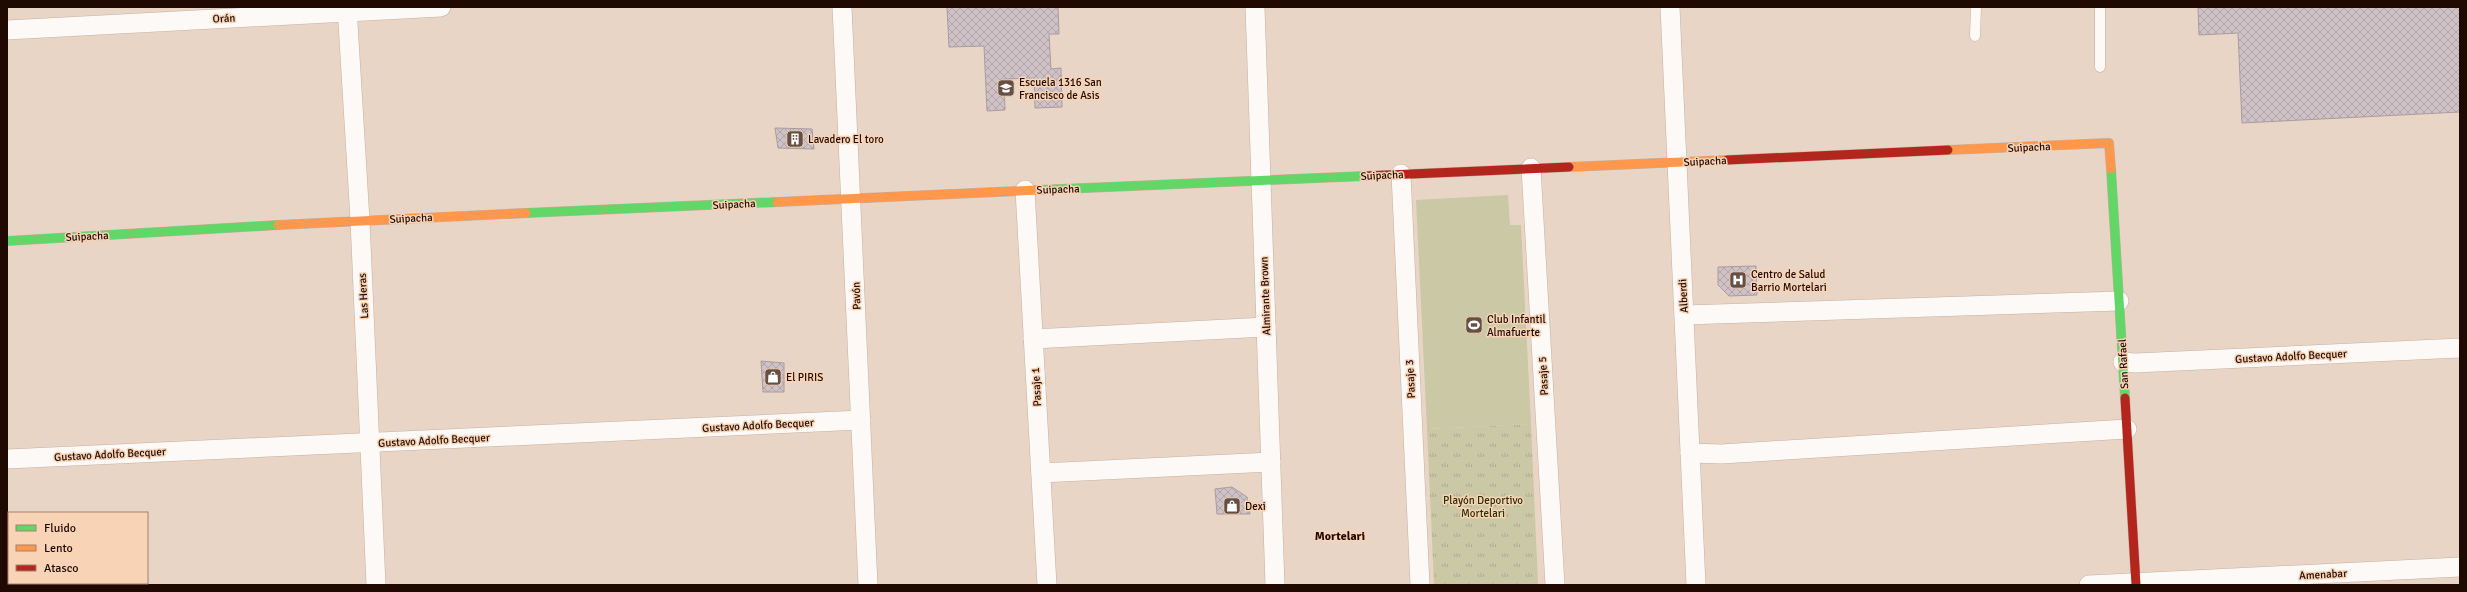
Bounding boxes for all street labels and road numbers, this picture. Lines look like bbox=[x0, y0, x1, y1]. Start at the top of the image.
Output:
street label: Orán bbox=[212, 11, 236, 26]
street label: Suipacha bbox=[2007, 140, 2051, 155]
street label: Suipacha bbox=[1683, 154, 1727, 169]
street label: Suipacha bbox=[1360, 168, 1404, 183]
street label: Suipacha bbox=[1036, 182, 1080, 197]
street label: Suipacha bbox=[712, 197, 756, 212]
street label: Suipacha bbox=[389, 211, 433, 226]
street label: Suipacha bbox=[65, 229, 109, 244]
street label: Almirante Brown bbox=[1258, 256, 1273, 336]
street label: Las Heras bbox=[356, 273, 371, 319]
street label: Alberdi bbox=[1676, 279, 1691, 313]
street label: Pavón bbox=[850, 282, 863, 310]
street label: San Rafael bbox=[2116, 339, 2131, 389]
street label: Gustavo Adolfo Becquer bbox=[2235, 347, 2347, 366]
street label: Pasaje 5 bbox=[1536, 356, 1551, 396]
street label: Pasaje 3 bbox=[1403, 359, 1418, 399]
street label: Pasaje 1 bbox=[1029, 367, 1044, 407]
street label: Gustavo Adolfo Becquer bbox=[702, 416, 814, 435]
street label: Gustavo Adolfo Becquer bbox=[378, 431, 490, 450]
street label: Gustavo Adolfo Becquer bbox=[54, 445, 166, 464]
street label: Amenabar bbox=[2299, 567, 2347, 582]

